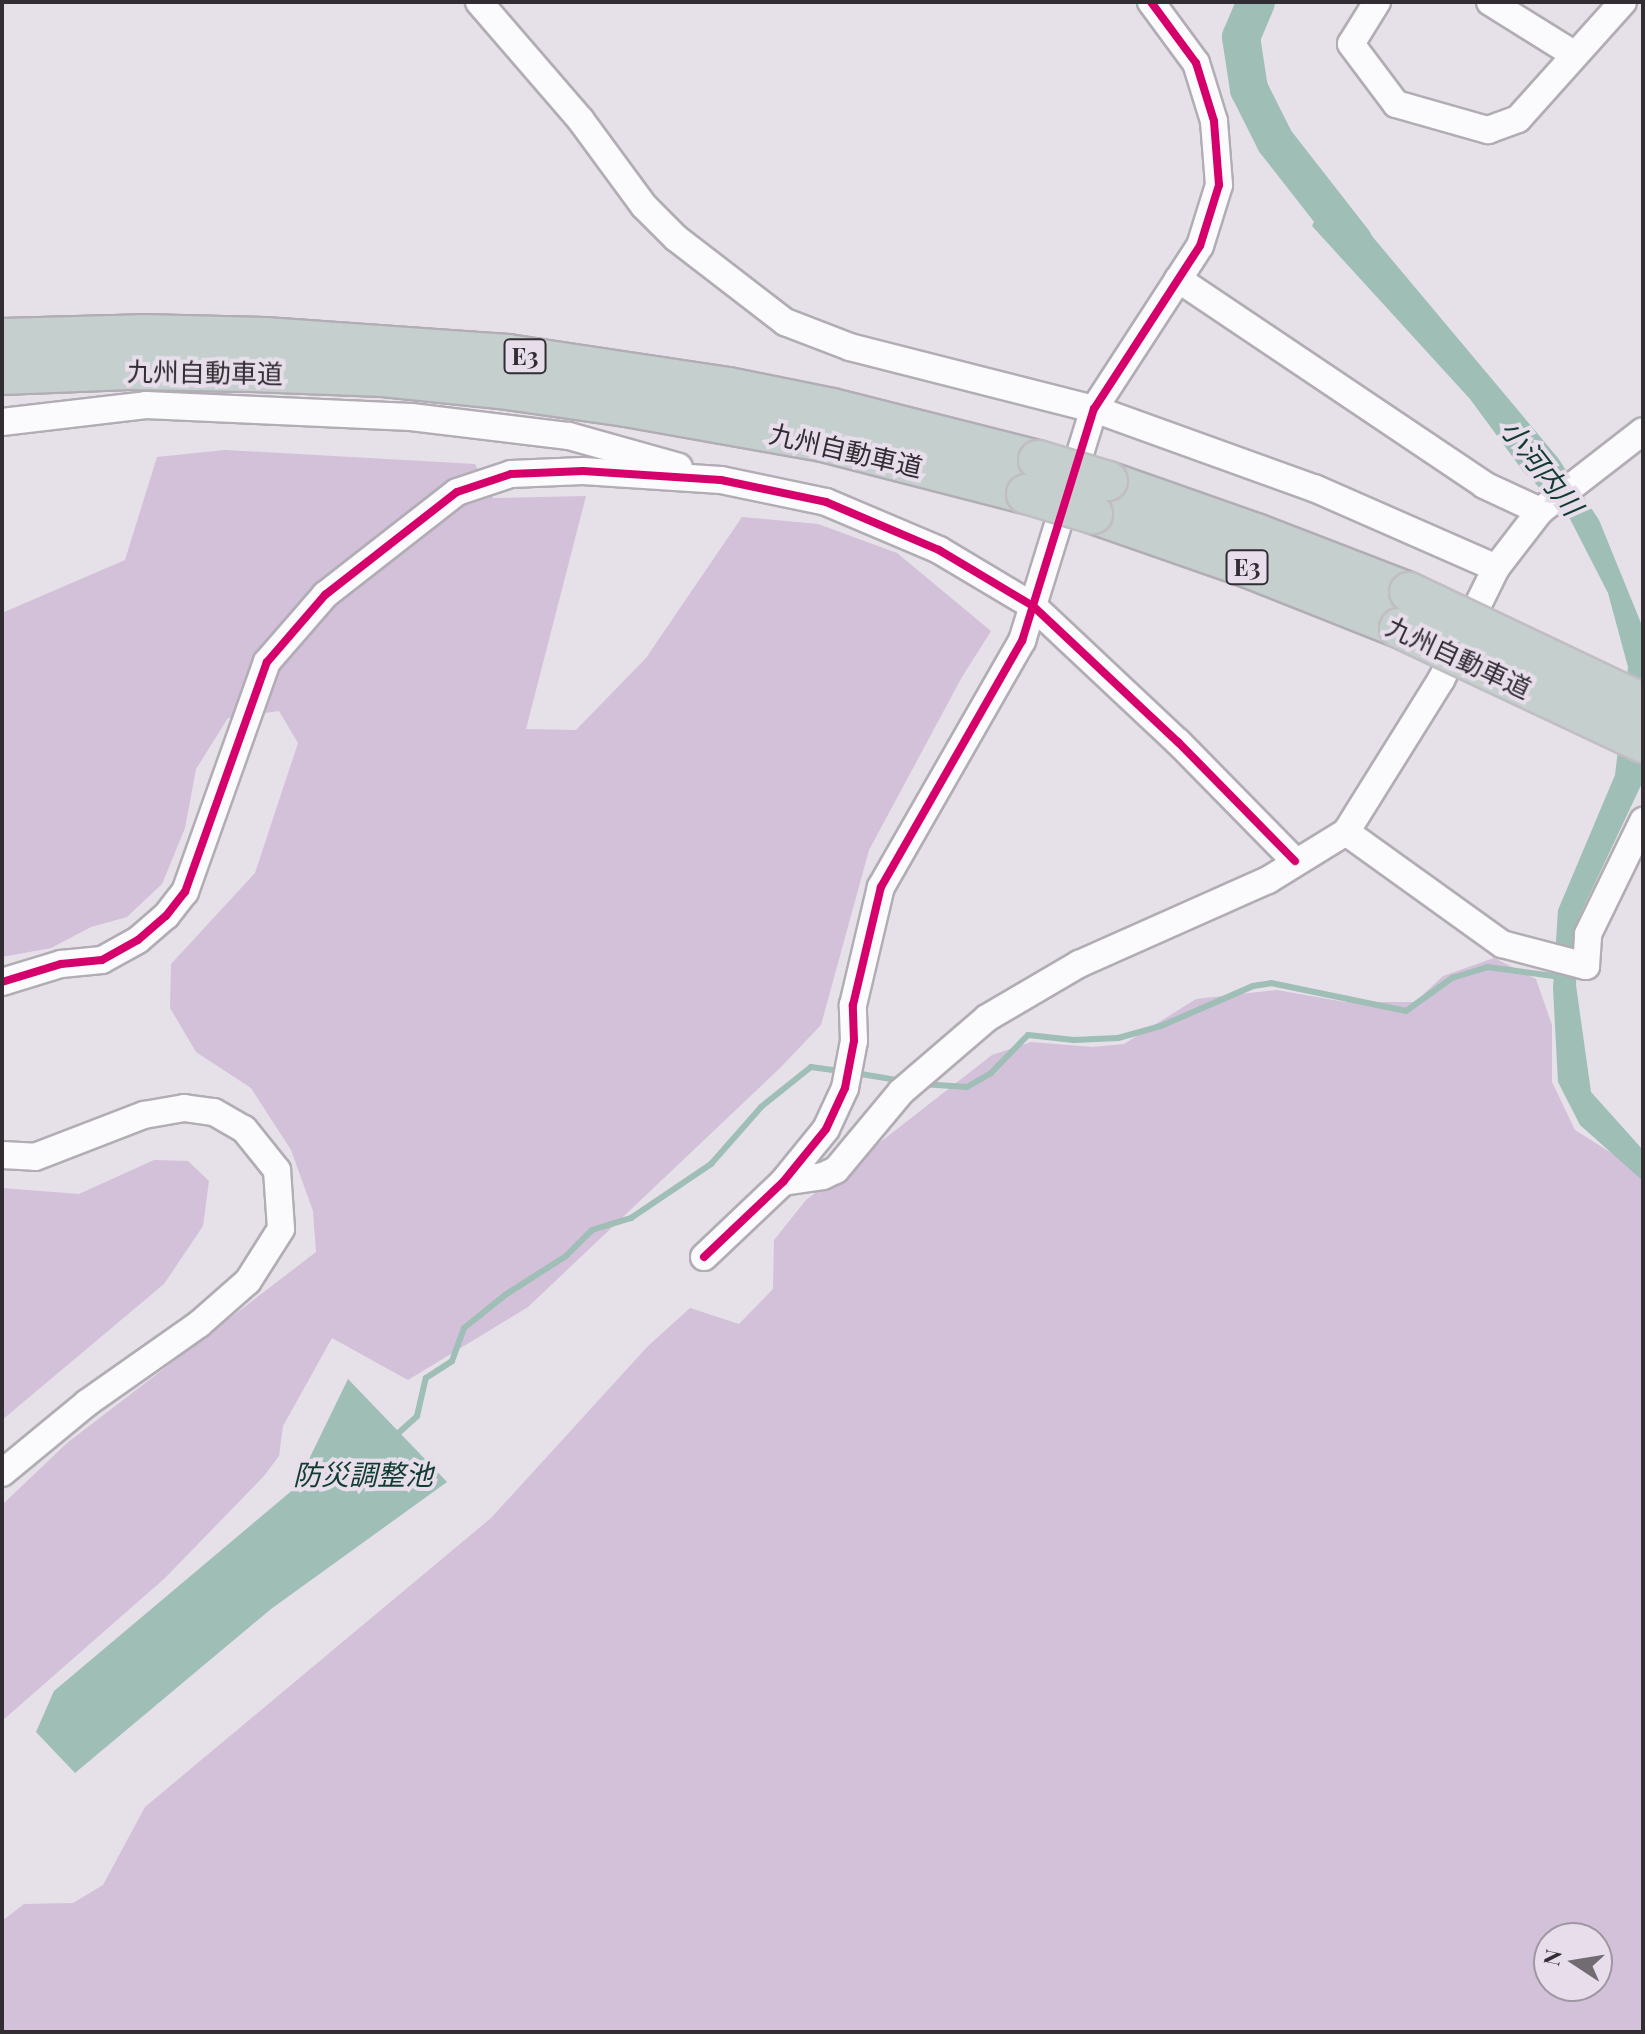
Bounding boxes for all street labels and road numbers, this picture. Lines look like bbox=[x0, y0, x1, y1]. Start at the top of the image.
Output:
road number: E3 bbox=[503, 336, 547, 376]
street label: 九州自動車道 bbox=[127, 355, 283, 389]
street label: 九州自動車道 bbox=[766, 417, 926, 483]
road number: E3 bbox=[1225, 547, 1269, 587]
street label: 九州自動車道 bbox=[1382, 610, 1536, 704]

